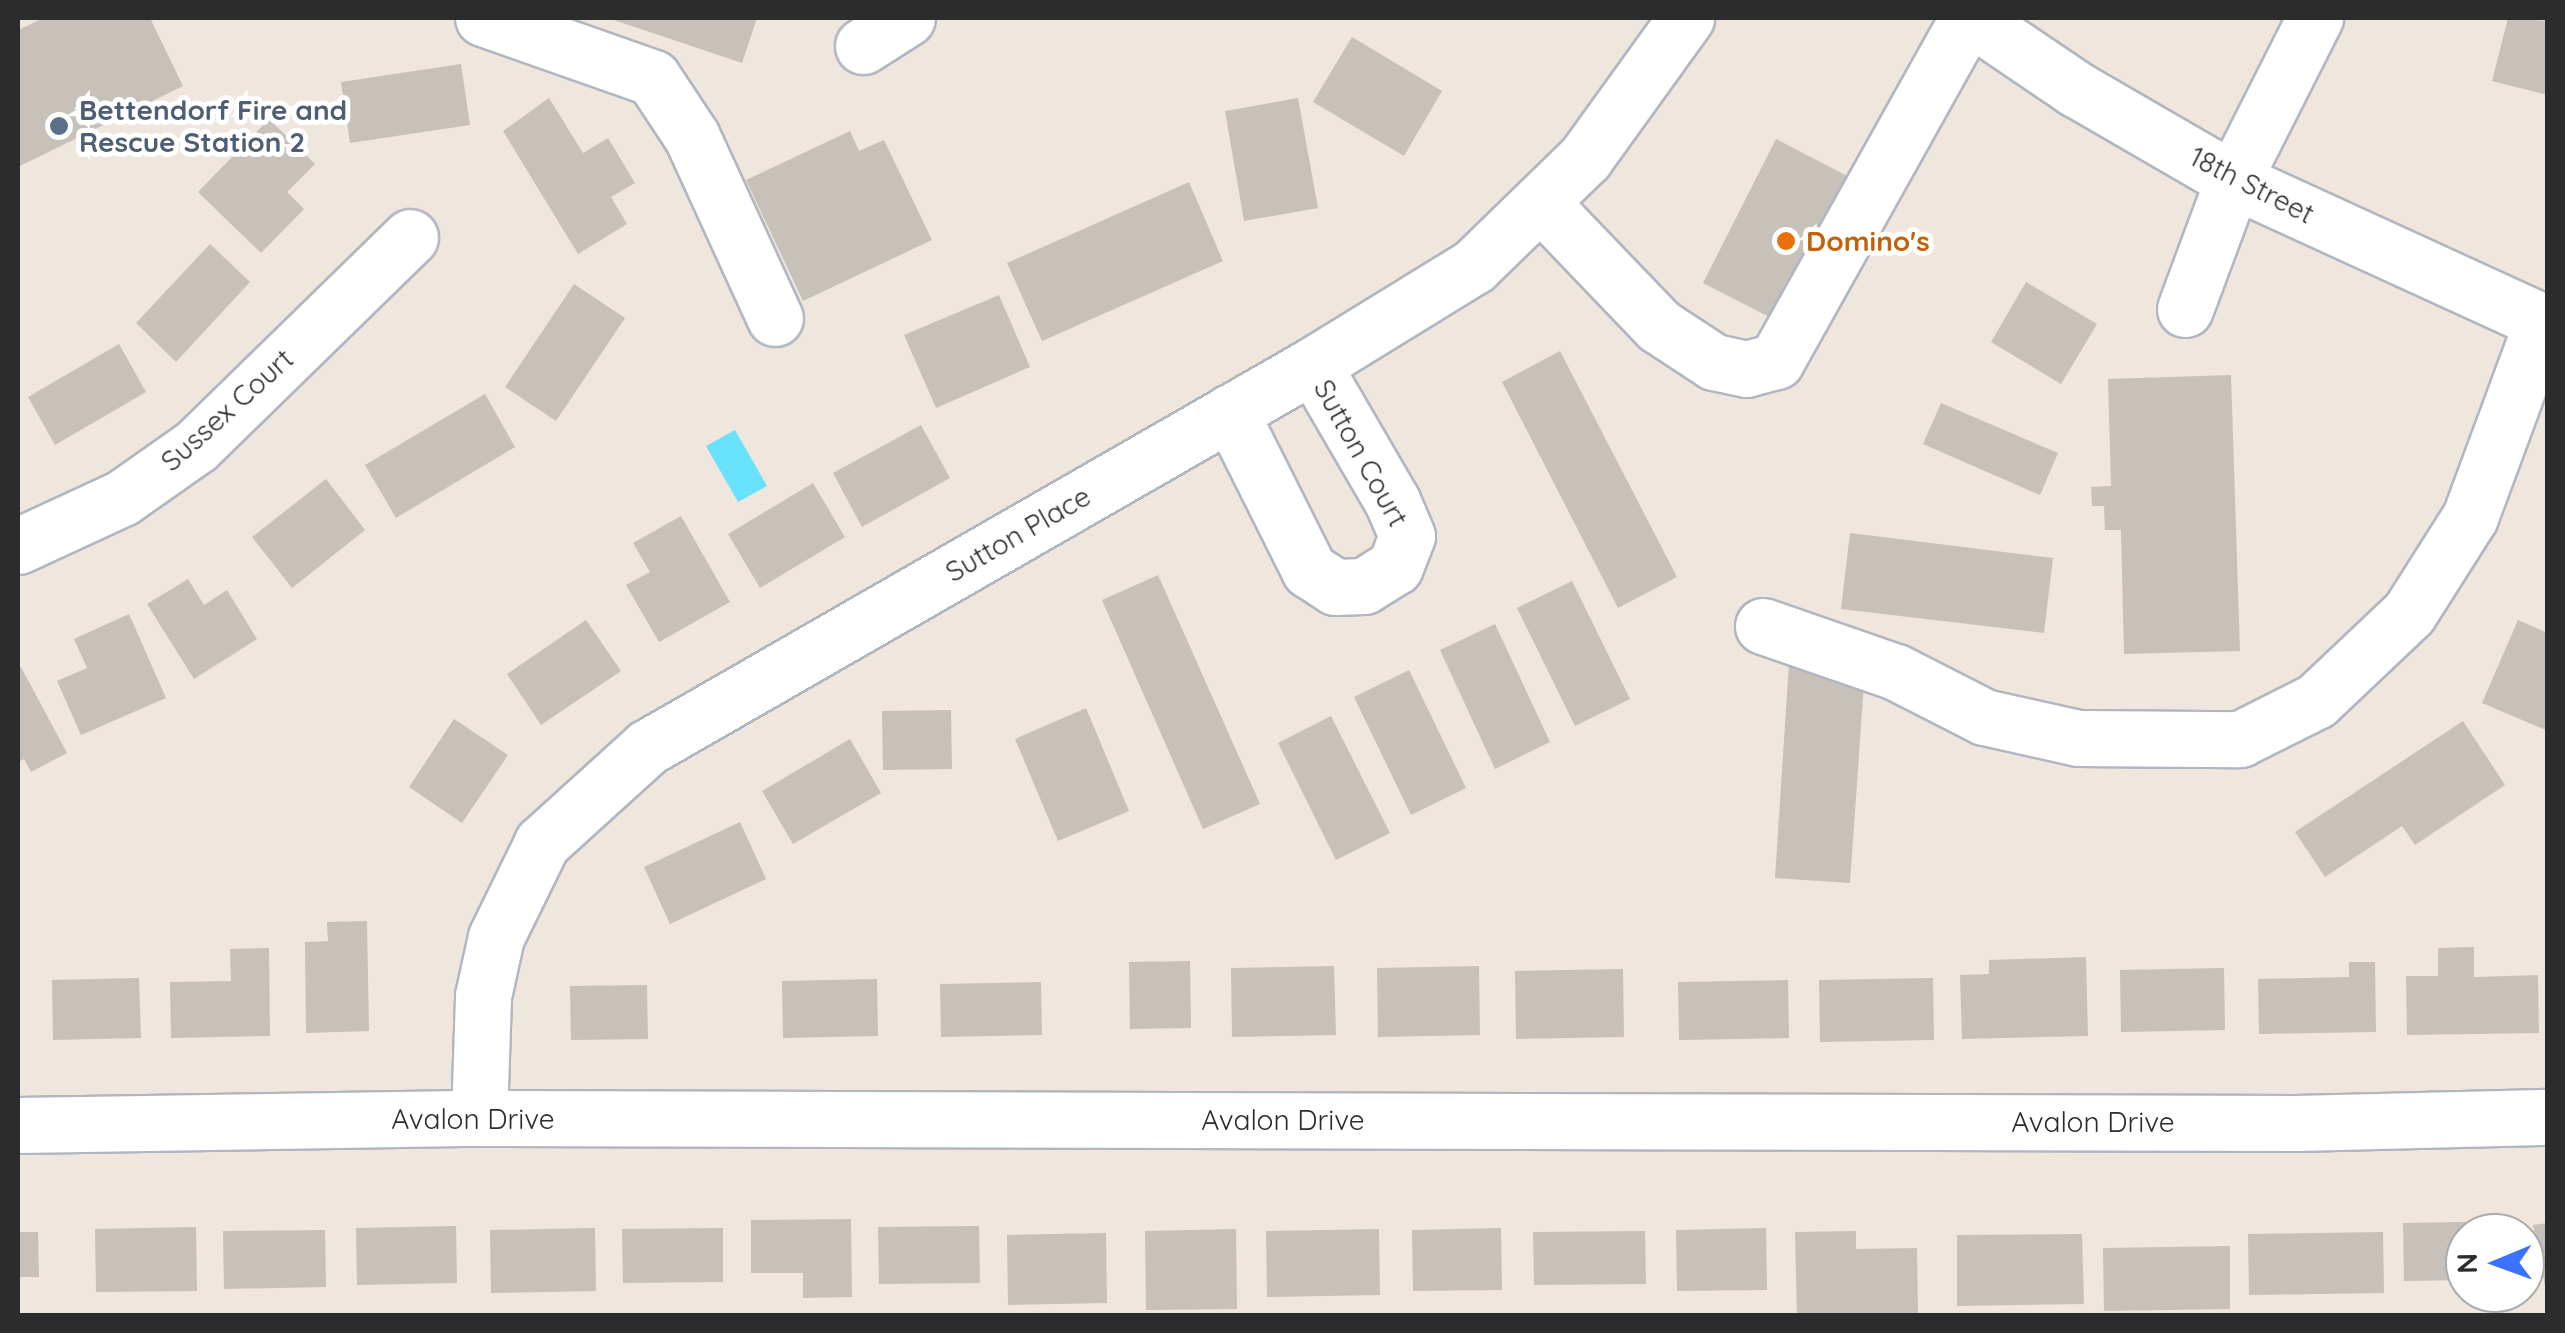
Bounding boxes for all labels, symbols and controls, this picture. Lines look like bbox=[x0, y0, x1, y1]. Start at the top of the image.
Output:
place label: Bettendorf Fire and Rescue Station 2 bbox=[79, 93, 347, 159]
marker: Bettendorf Fire and Rescue Station 2 bbox=[48, 115, 70, 137]
street label: 18th Street bbox=[2184, 139, 2320, 231]
place label: Domino's bbox=[1806, 224, 1930, 258]
marker: Domino's bbox=[1775, 230, 1797, 252]
street label: Sussex Court bbox=[154, 342, 300, 478]
street label: Sutton Court bbox=[1307, 374, 1415, 532]
street label: Sutton Place bbox=[940, 479, 1096, 589]
street label: Avalon Drive bbox=[391, 1102, 555, 1136]
street label: Avalon Drive bbox=[1201, 1103, 1365, 1137]
street label: Avalon Drive bbox=[2011, 1105, 2175, 1139]
north arrow bbox=[2445, 1213, 2545, 1313]
text: N bbox=[2449, 1253, 2484, 1274]

